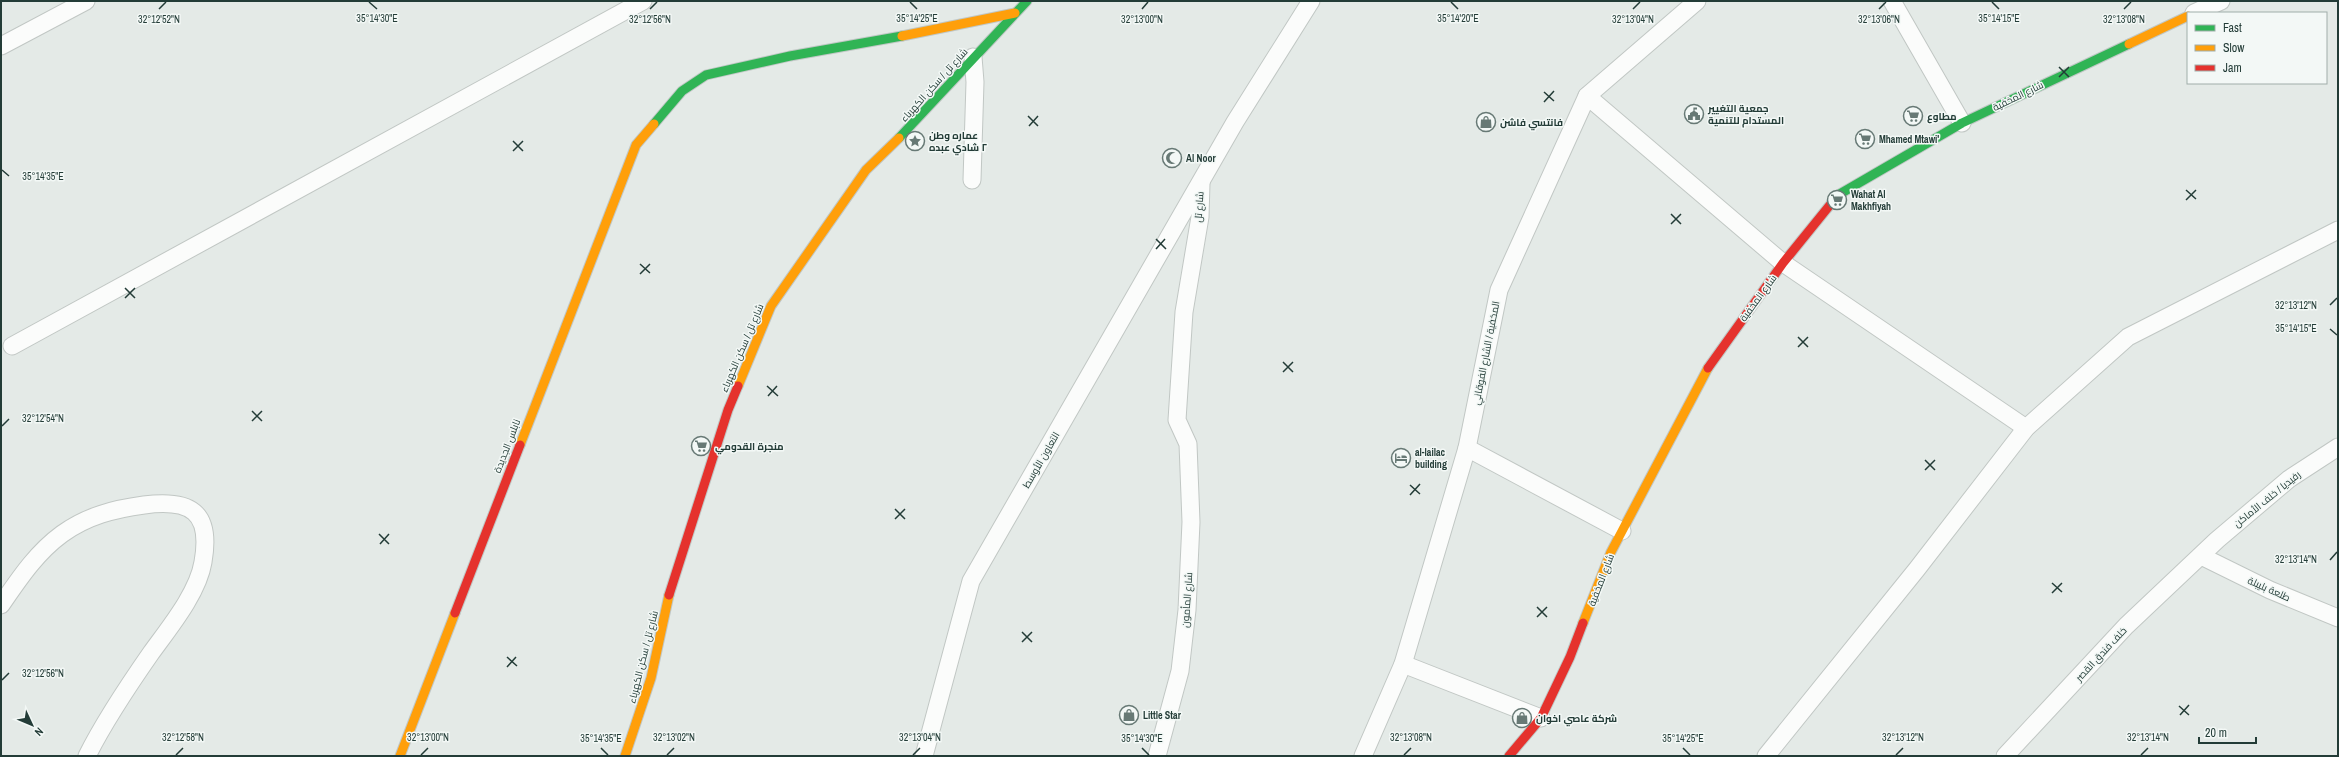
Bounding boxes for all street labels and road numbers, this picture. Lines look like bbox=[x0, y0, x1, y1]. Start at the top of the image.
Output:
street label: شارع تل / سكن الكهرباء bbox=[897, 45, 971, 125]
street label: شارع المخفية bbox=[1990, 78, 2046, 114]
street label: شارع تل bbox=[1191, 191, 1207, 223]
street label: شارع المخفية bbox=[1737, 272, 1779, 324]
street label: المخفية / الشارع الفوقاني bbox=[1470, 300, 1503, 406]
street label: شارع تل / سكن الكهرباء bbox=[717, 302, 767, 394]
street label: نابلس الجديدة bbox=[491, 417, 523, 475]
street label: التعاون الأوسط bbox=[1020, 430, 1062, 490]
street label: رفيديا / خلف الأماكن bbox=[2231, 468, 2303, 530]
street label: شارع المخفية bbox=[1585, 552, 1617, 608]
street label: شارع المأمون bbox=[1179, 572, 1195, 628]
street label: طلعة بليبلة bbox=[2246, 574, 2292, 604]
street label: شارع تل / سكن الكهرباء bbox=[625, 609, 661, 705]
street label: خلف فندق القصر bbox=[2072, 624, 2130, 685]

